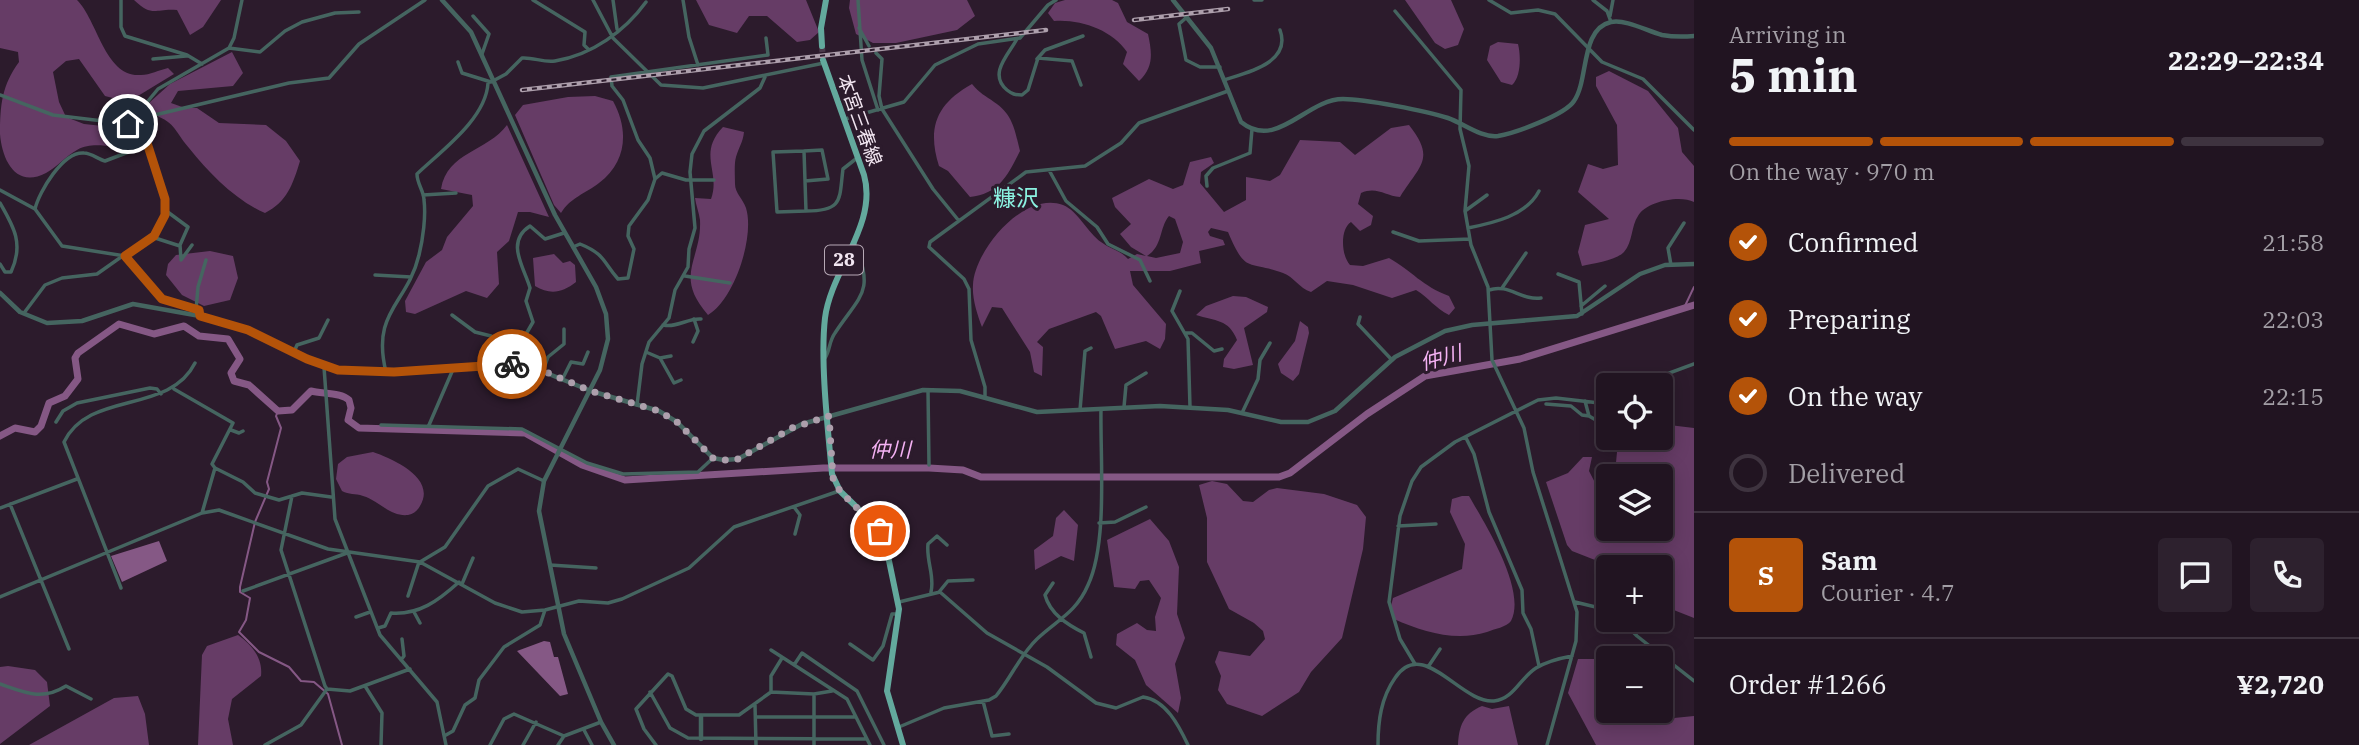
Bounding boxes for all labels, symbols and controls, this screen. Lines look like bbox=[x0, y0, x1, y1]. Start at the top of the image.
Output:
text: Arriving in bbox=[1729, 19, 1846, 49]
text: 22:29–22:34 bbox=[2168, 43, 2324, 77]
text: 5 min bbox=[1729, 45, 1858, 105]
street label: 本宮三春線 bbox=[832, 71, 888, 169]
pin bbox=[98, 94, 158, 154]
icon: home bbox=[109, 105, 147, 143]
text: On the way · 970 m bbox=[1729, 156, 1935, 186]
district label: 糠沢 bbox=[993, 182, 1039, 212]
icon: check bbox=[1729, 223, 1767, 261]
text: Confirmed bbox=[1788, 225, 1919, 259]
text: 21:58 bbox=[2262, 227, 2324, 257]
road number: 28 bbox=[825, 246, 863, 274]
icon: check bbox=[1729, 300, 1767, 338]
text: Preparing bbox=[1788, 302, 1910, 336]
text: 22:03 bbox=[2262, 304, 2324, 334]
courier bbox=[477, 329, 547, 399]
water label: 仲川 bbox=[1417, 338, 1467, 376]
icon: bike bbox=[493, 345, 531, 383]
map controls bbox=[1596, 373, 1673, 723]
button: locate bbox=[1596, 373, 1673, 450]
icon: check bbox=[1729, 377, 1767, 415]
text: On the way bbox=[1788, 379, 1922, 413]
text: 22:15 bbox=[2262, 381, 2324, 411]
water label: 仲川 bbox=[869, 435, 913, 463]
text: Delivered bbox=[1788, 456, 1905, 490]
button: layers bbox=[1596, 464, 1673, 541]
pin bbox=[850, 501, 910, 561]
icon: bag bbox=[861, 512, 899, 550]
button: chat bbox=[2158, 538, 2232, 612]
button: phone bbox=[2250, 538, 2324, 612]
text: Sam bbox=[1821, 543, 1877, 577]
button: + bbox=[1596, 555, 1673, 632]
text: S bbox=[1758, 558, 1774, 592]
text: Courier · 4.7 bbox=[1821, 577, 1955, 607]
button: − bbox=[1596, 646, 1673, 723]
text: Order #1266 bbox=[1729, 667, 1887, 701]
text: ¥2,720 bbox=[2237, 667, 2324, 701]

